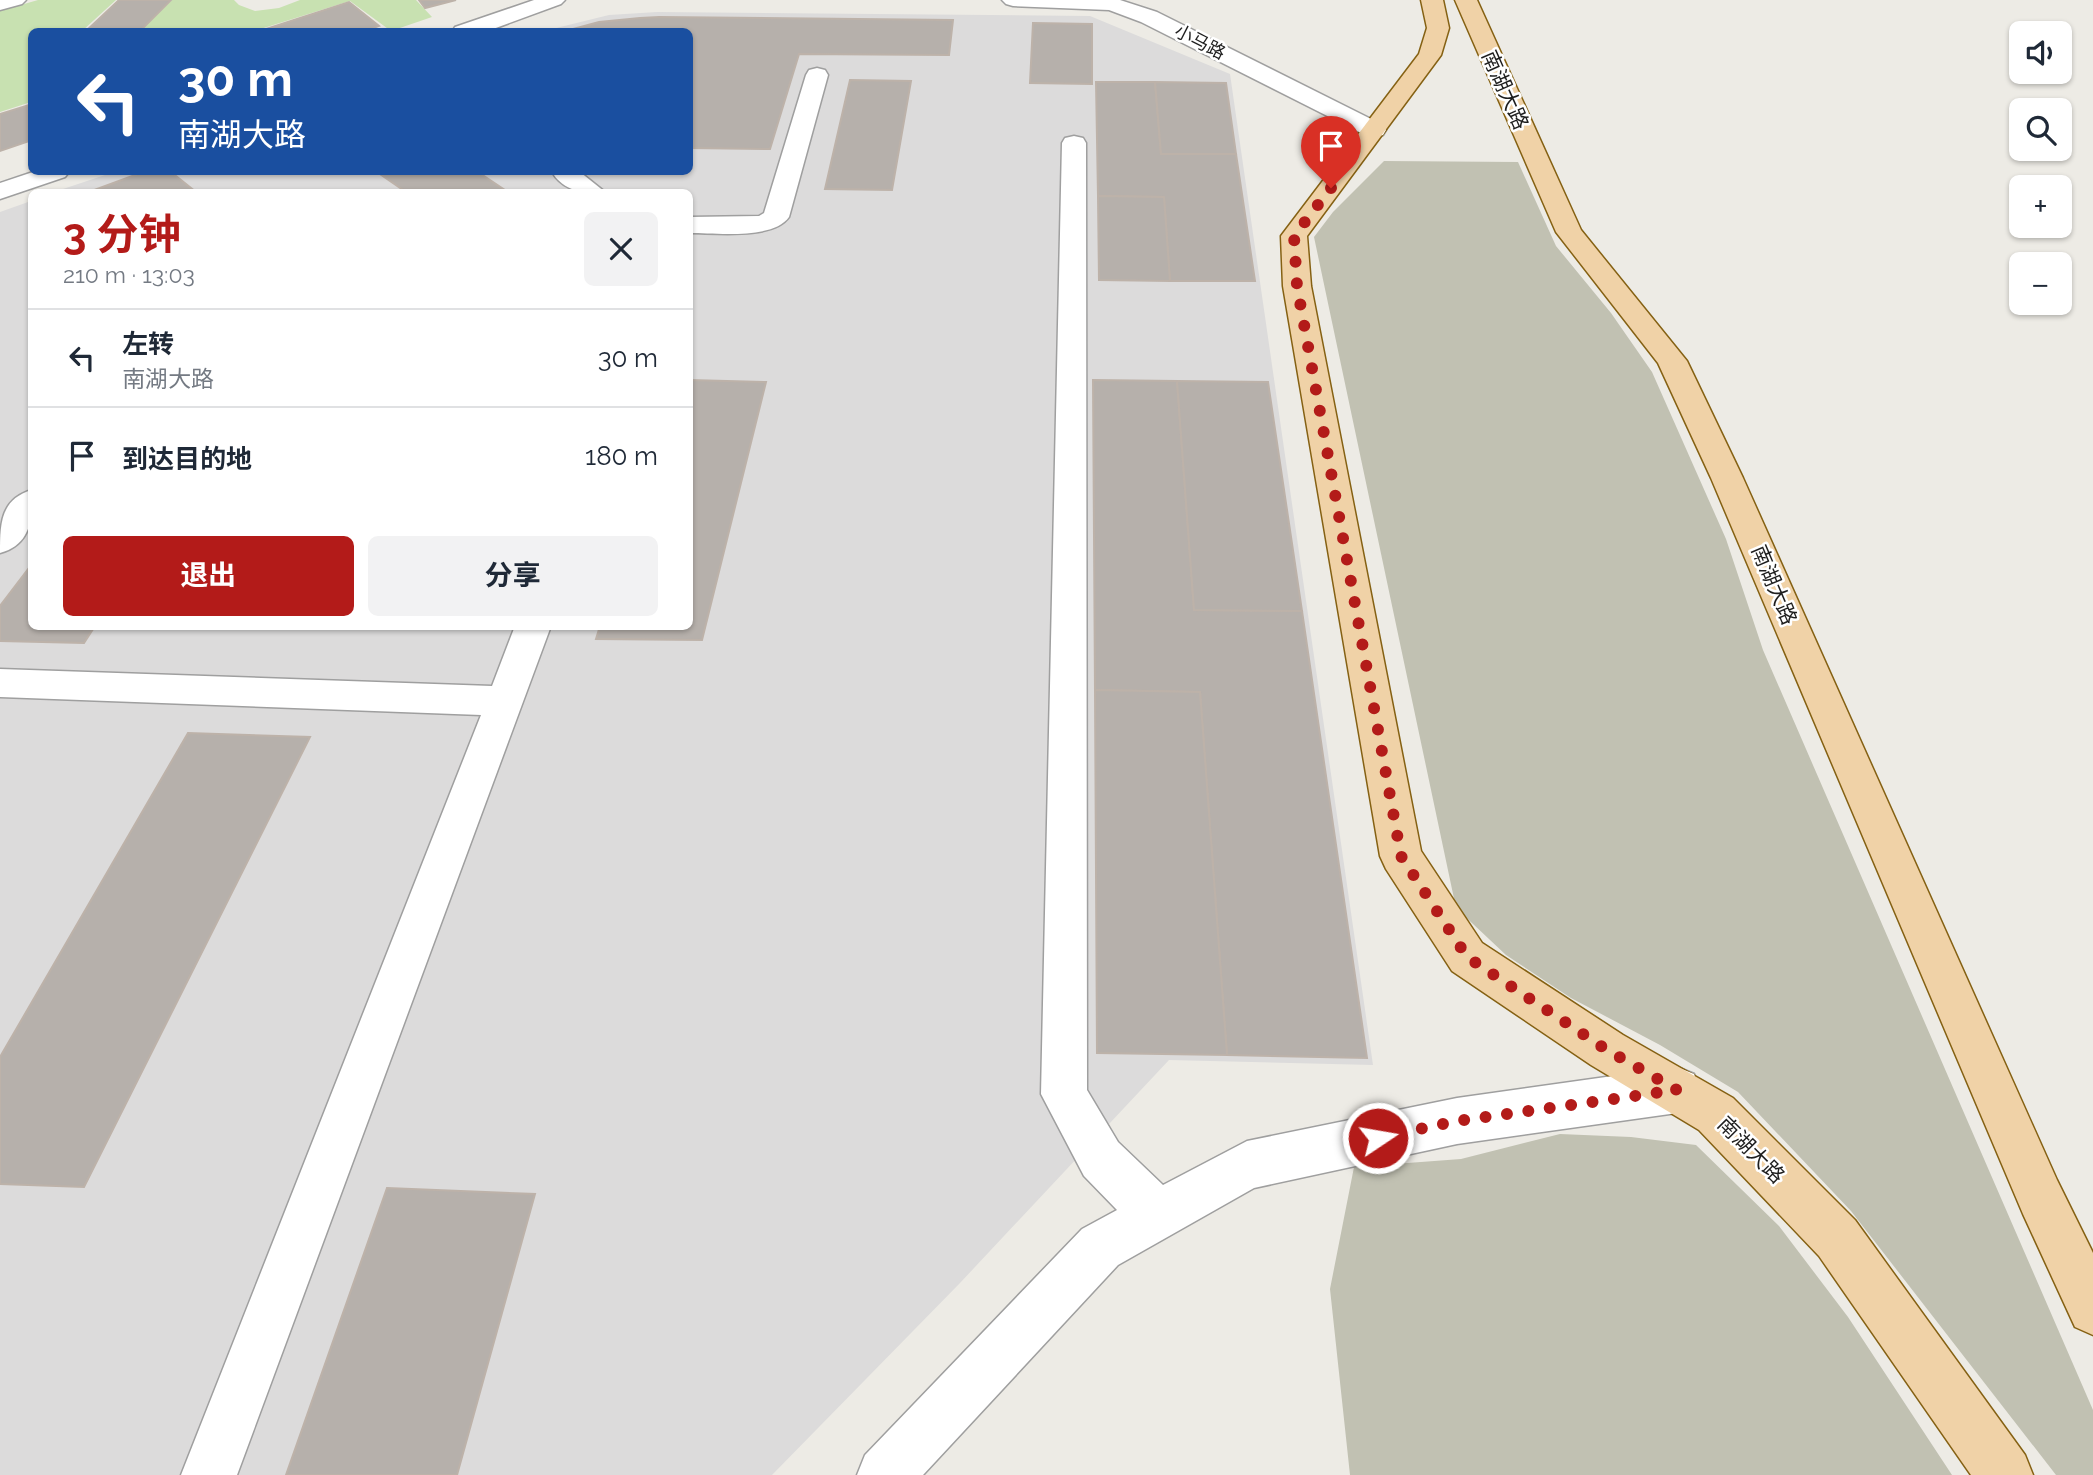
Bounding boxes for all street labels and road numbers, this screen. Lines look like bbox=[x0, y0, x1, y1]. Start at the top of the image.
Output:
street label: 小马路 bbox=[1171, 20, 1229, 63]
street label: 南湖大路 bbox=[1477, 46, 1534, 133]
street label: 南湖大路 bbox=[1747, 541, 1802, 628]
street label: 南湖大路 bbox=[1713, 1111, 1790, 1188]

